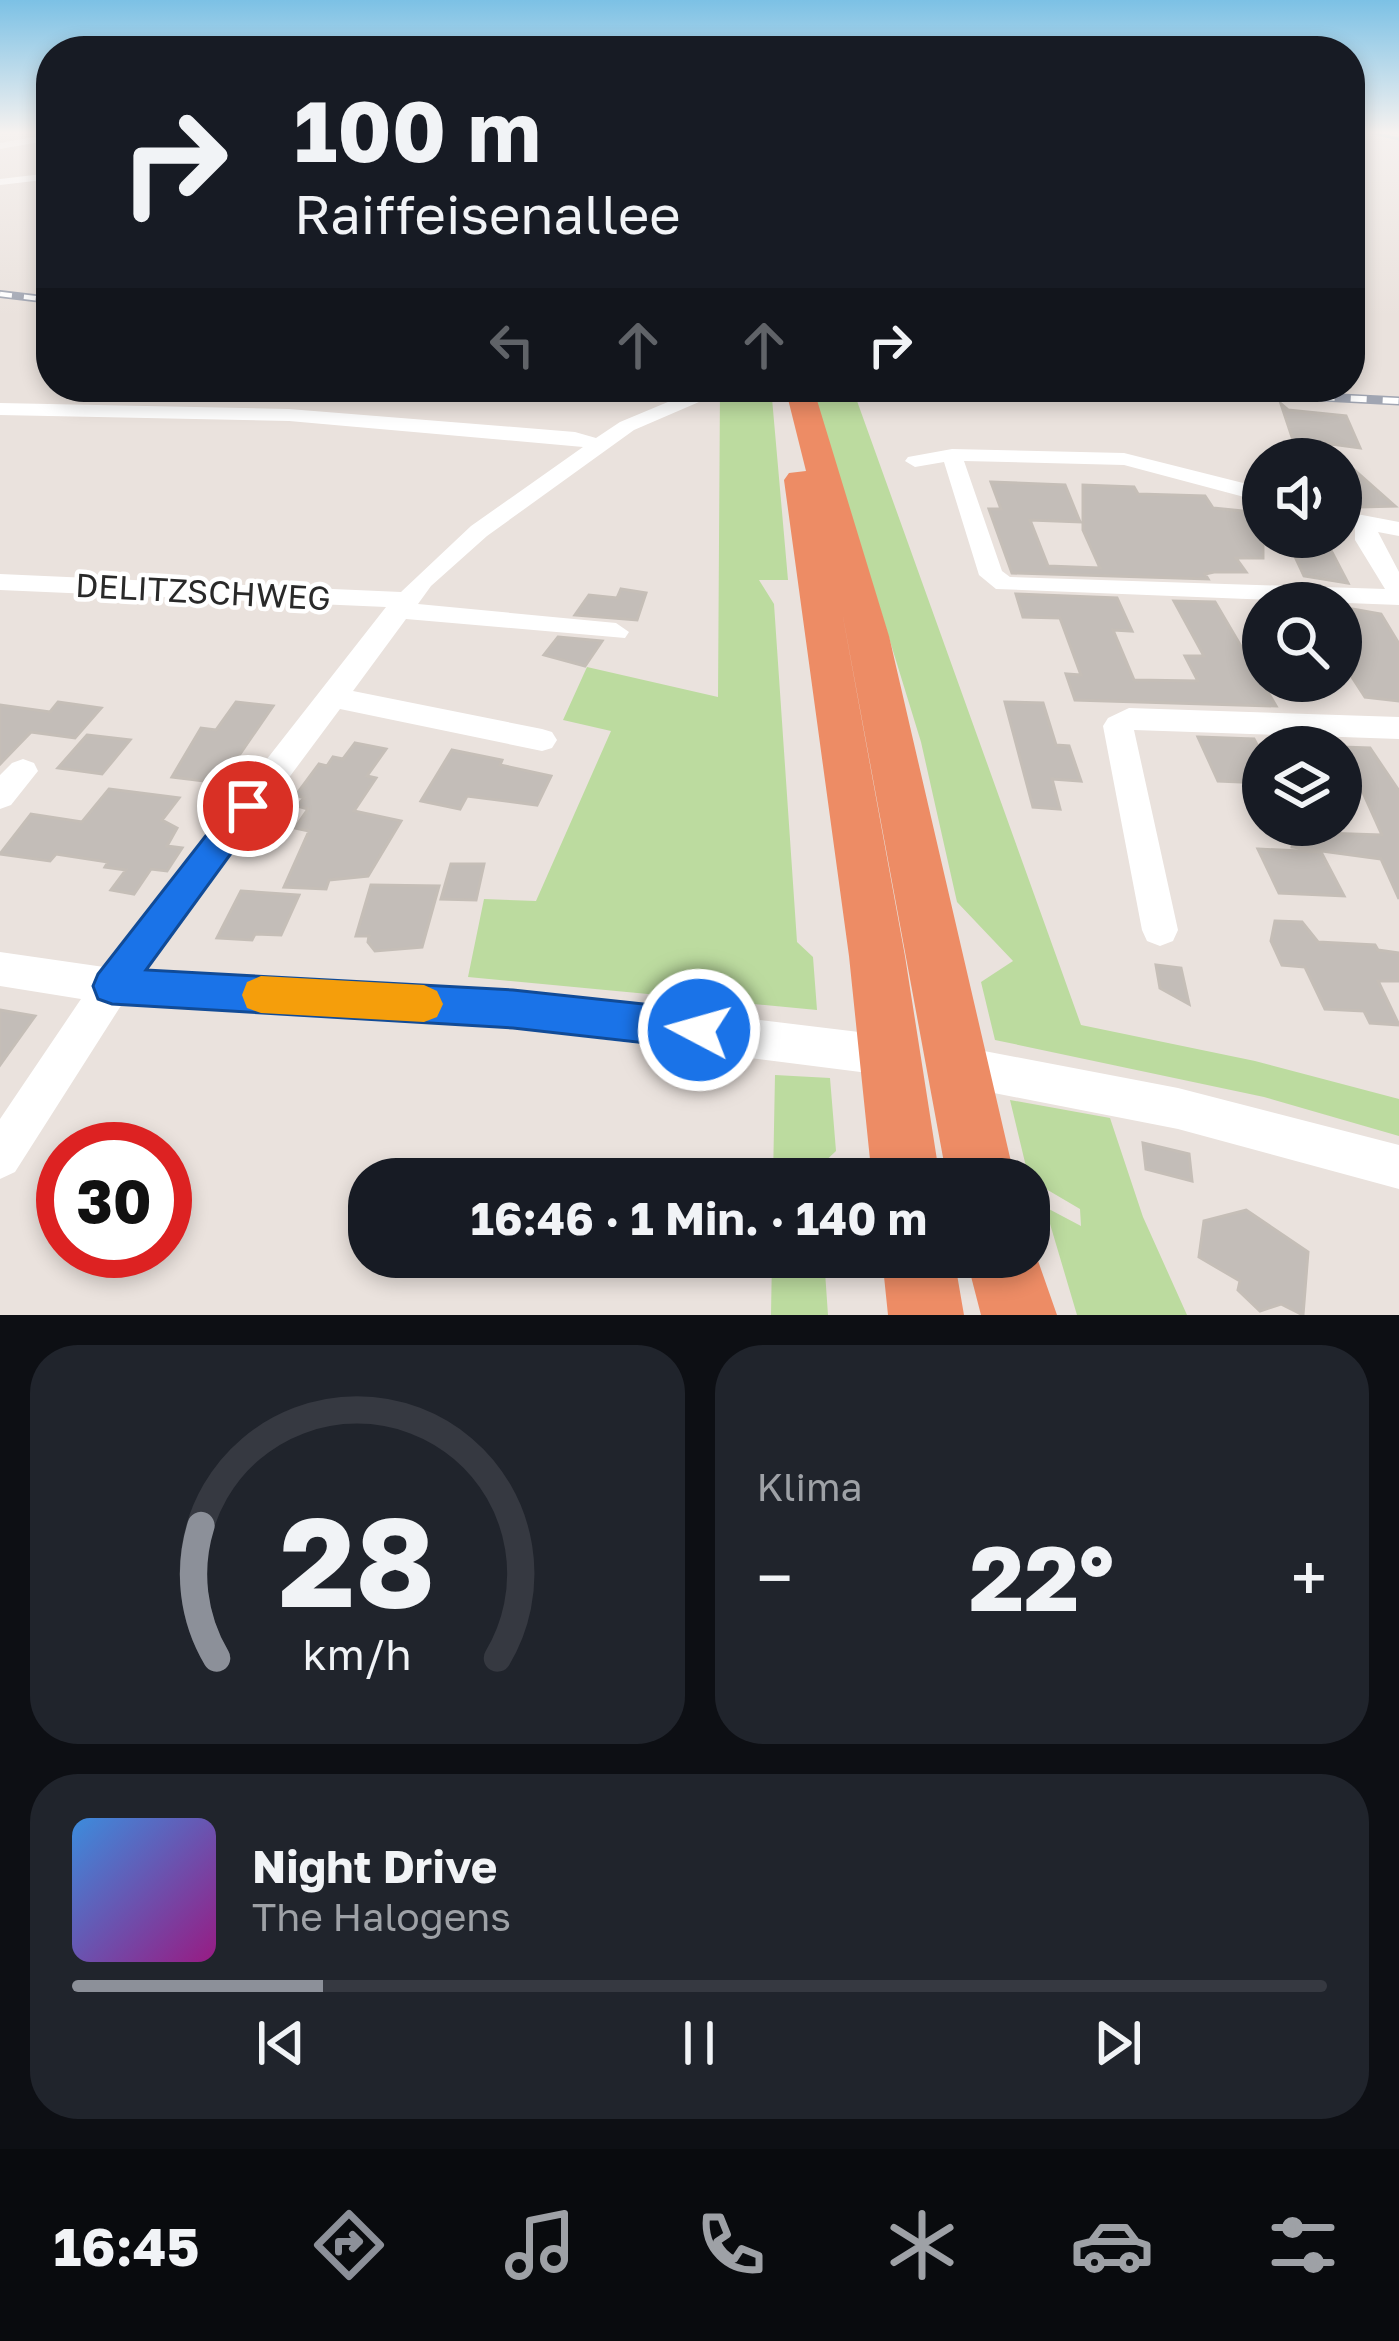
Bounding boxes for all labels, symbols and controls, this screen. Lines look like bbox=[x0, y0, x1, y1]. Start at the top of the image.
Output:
text: 100 m bbox=[294, 80, 541, 180]
icon: right bbox=[96, 84, 252, 240]
text: Raiffeisenallee bbox=[294, 181, 681, 246]
icon: left bbox=[479, 312, 545, 378]
icon: ahead bbox=[605, 312, 671, 378]
icon: ahead bbox=[731, 312, 797, 378]
icon: right bbox=[857, 312, 923, 378]
map controls bbox=[1242, 438, 1362, 846]
button: sound bbox=[1242, 438, 1362, 558]
street label: DELITZSCHWEG bbox=[74, 565, 332, 617]
button: search bbox=[1242, 582, 1362, 702]
button: layers bbox=[1242, 726, 1362, 846]
pin bbox=[197, 755, 299, 857]
icon: arrive bbox=[215, 773, 281, 839]
position arrow bbox=[636, 967, 762, 1093]
speed limit sign: 30 bbox=[36, 1122, 192, 1278]
text: 16:46 · 1 Min. · 140 m bbox=[471, 1191, 927, 1245]
text: Klima bbox=[757, 1463, 863, 1510]
text: 28 bbox=[279, 1485, 435, 1634]
text: 22° bbox=[969, 1523, 1114, 1631]
text: − bbox=[757, 1537, 793, 1617]
text: + bbox=[1291, 1537, 1327, 1617]
text: km/h bbox=[303, 1627, 412, 1678]
text: Night Drive bbox=[252, 1839, 497, 1893]
text: The Halogens bbox=[252, 1893, 511, 1940]
icon: previous bbox=[248, 2010, 314, 2076]
icon: pause bbox=[666, 2010, 732, 2076]
icon: next bbox=[1085, 2010, 1151, 2076]
icon: directions bbox=[307, 2203, 391, 2287]
icon: music bbox=[498, 2203, 582, 2287]
icon: phone bbox=[689, 2203, 773, 2287]
icon: climate bbox=[880, 2203, 964, 2287]
icon: car bbox=[1070, 2203, 1154, 2287]
icon: filters bbox=[1261, 2203, 1345, 2287]
text: 16:45 bbox=[53, 2213, 200, 2278]

